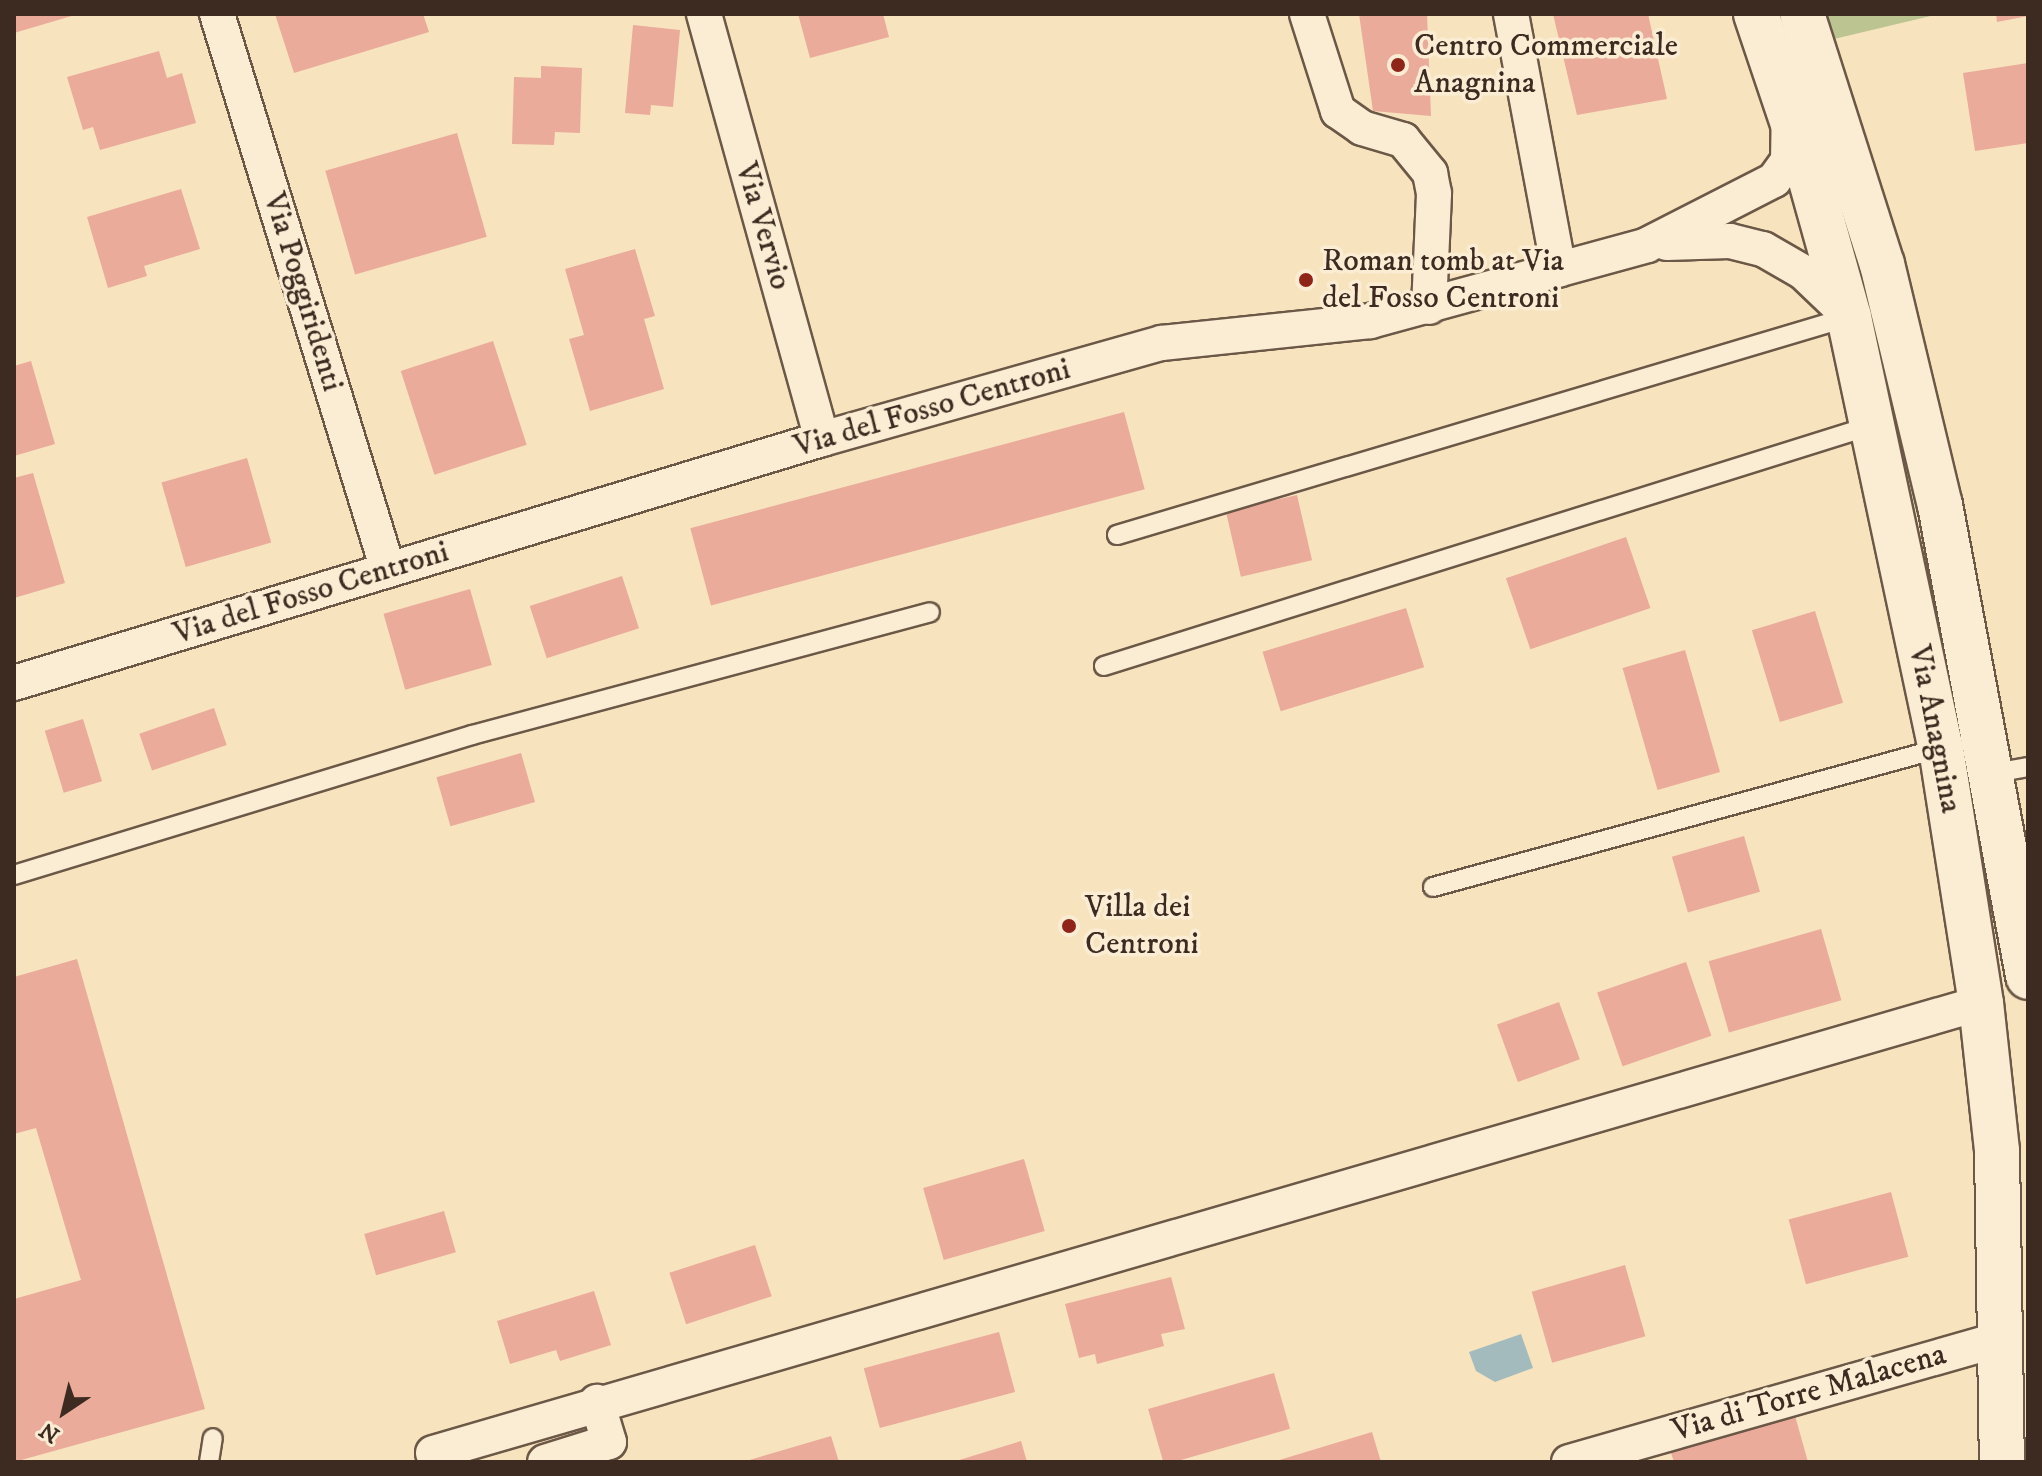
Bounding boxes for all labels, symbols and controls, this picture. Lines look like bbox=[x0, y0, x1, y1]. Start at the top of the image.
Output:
place label: Centro Commerciale Anagnina bbox=[1414, 28, 1678, 103]
marker: Centro Commerciale Anagnina bbox=[1389, 56, 1407, 74]
street label: Via Vervio bbox=[727, 158, 799, 294]
street label: Via Poggiridenti bbox=[255, 188, 351, 396]
place label: Roman tomb at Via del Fosso Centroni bbox=[1322, 243, 1564, 318]
marker: Roman tomb at Via del Fosso Centroni bbox=[1297, 271, 1315, 289]
street label: Via del Fosso Centroni bbox=[789, 350, 1075, 466]
street label: Via del Fosso Centroni bbox=[169, 533, 453, 653]
street label: Via Anagnina bbox=[1900, 642, 1970, 816]
place label: Villa dei Centroni bbox=[1085, 889, 1199, 964]
marker: Villa dei Centroni bbox=[1060, 917, 1078, 935]
street label: Via di Torre Malacena bbox=[1668, 1335, 1950, 1451]
north arrow bbox=[24, 1372, 104, 1452]
text: N bbox=[35, 1416, 65, 1448]

